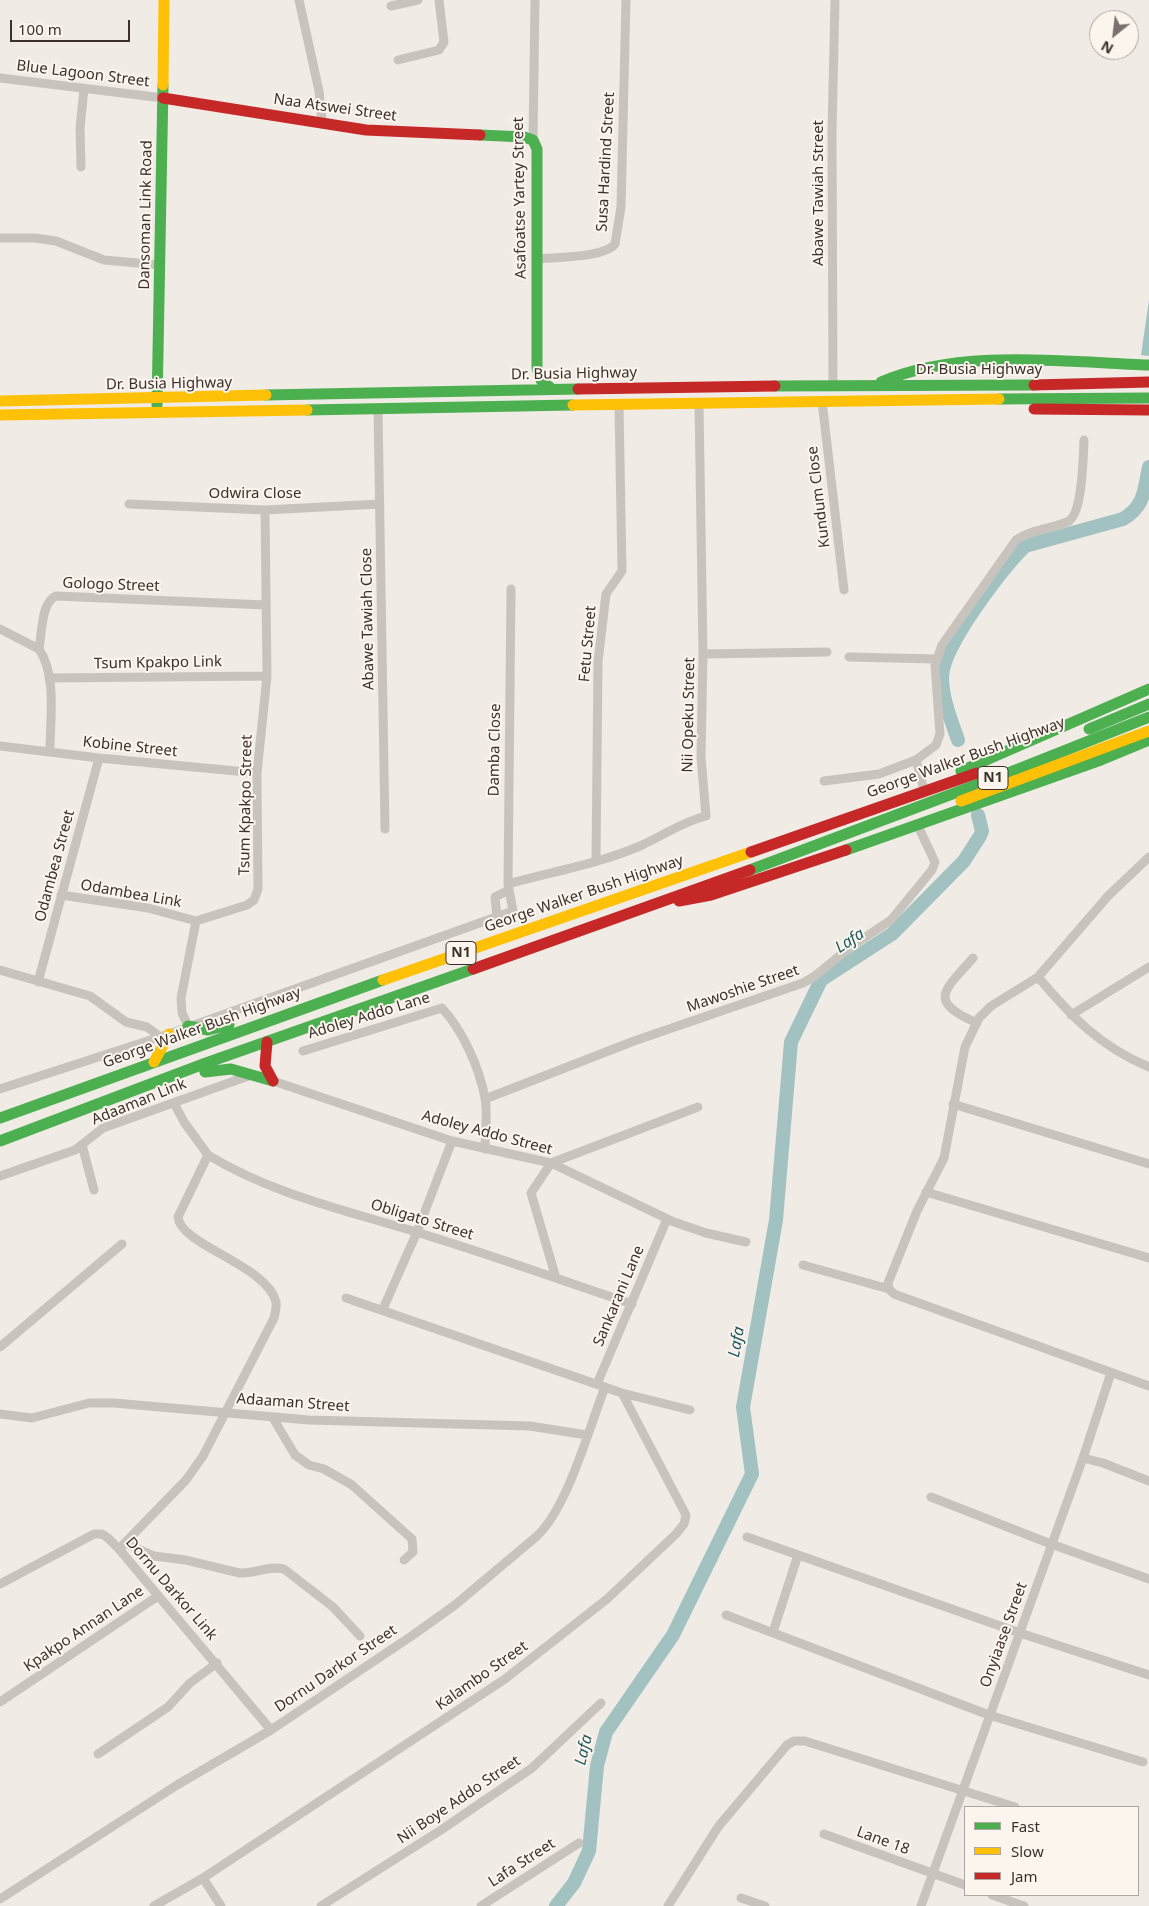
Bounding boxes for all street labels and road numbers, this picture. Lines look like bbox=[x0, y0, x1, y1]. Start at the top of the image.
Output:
street label: Blue Lagoon Street bbox=[15, 57, 151, 91]
street label: Naa Atswei Street bbox=[272, 90, 398, 126]
street label: Susa Hardind Street bbox=[593, 92, 619, 232]
street label: Asafoatse Yartey Street bbox=[510, 117, 530, 279]
street label: Abawe Tawiah Street bbox=[810, 120, 828, 266]
street label: Dansoman Link Road bbox=[136, 140, 156, 290]
street label: Dr. Busia Highway bbox=[916, 361, 1042, 379]
street label: Dr. Busia Highway bbox=[511, 364, 637, 384]
street label: Dr. Busia Highway bbox=[106, 374, 232, 394]
street label: Kundum Close bbox=[804, 445, 834, 549]
street label: Odwira Close bbox=[209, 485, 301, 503]
street label: Abawe Tawiah Close bbox=[358, 548, 378, 690]
street label: Gologo Street bbox=[62, 574, 160, 596]
street label: Fetu Street bbox=[576, 605, 600, 683]
street label: Tsum Kpakpo Link bbox=[94, 653, 222, 673]
street label: Nii Opeku Street bbox=[679, 657, 699, 773]
street label: Damba Close bbox=[485, 703, 505, 797]
street label: George Walker Bush Highway bbox=[865, 714, 1067, 802]
street label: Kobine Street bbox=[82, 733, 178, 761]
street label: Tsum Kpakpo Street bbox=[236, 734, 256, 876]
road number: N1 bbox=[978, 766, 1008, 790]
street label: Odambea Street bbox=[31, 808, 79, 924]
street label: George Walker Bush Highway bbox=[482, 851, 686, 937]
street label: Odambea Link bbox=[79, 876, 183, 912]
road number: N1 bbox=[446, 941, 476, 964]
street label: Mawoshie Street bbox=[685, 961, 801, 1017]
street label: George Walker Bush Highway bbox=[101, 984, 303, 1072]
street label: Adoley Addo Lane bbox=[306, 989, 432, 1043]
street label: Adaaman Link bbox=[89, 1075, 189, 1129]
street label: Adoley Addo Street bbox=[420, 1107, 554, 1159]
street label: Obligato Street bbox=[368, 1196, 476, 1244]
street label: Sankarani Lane bbox=[590, 1243, 648, 1349]
street label: Adaaman Street bbox=[236, 1390, 350, 1416]
street label: Dornu Darkor Link bbox=[121, 1534, 221, 1644]
street label: Onyiaase Street bbox=[977, 1580, 1031, 1690]
street label: Kpakpo Annan Lane bbox=[21, 1582, 147, 1676]
street label: Dornu Darkor Street bbox=[272, 1621, 400, 1717]
street label: Kalambo Street bbox=[433, 1638, 531, 1714]
street label: Nii Boye Addo Street bbox=[394, 1752, 524, 1848]
street label: Lane 18 bbox=[854, 1823, 912, 1859]
street label: Lafa Street bbox=[485, 1835, 559, 1891]

